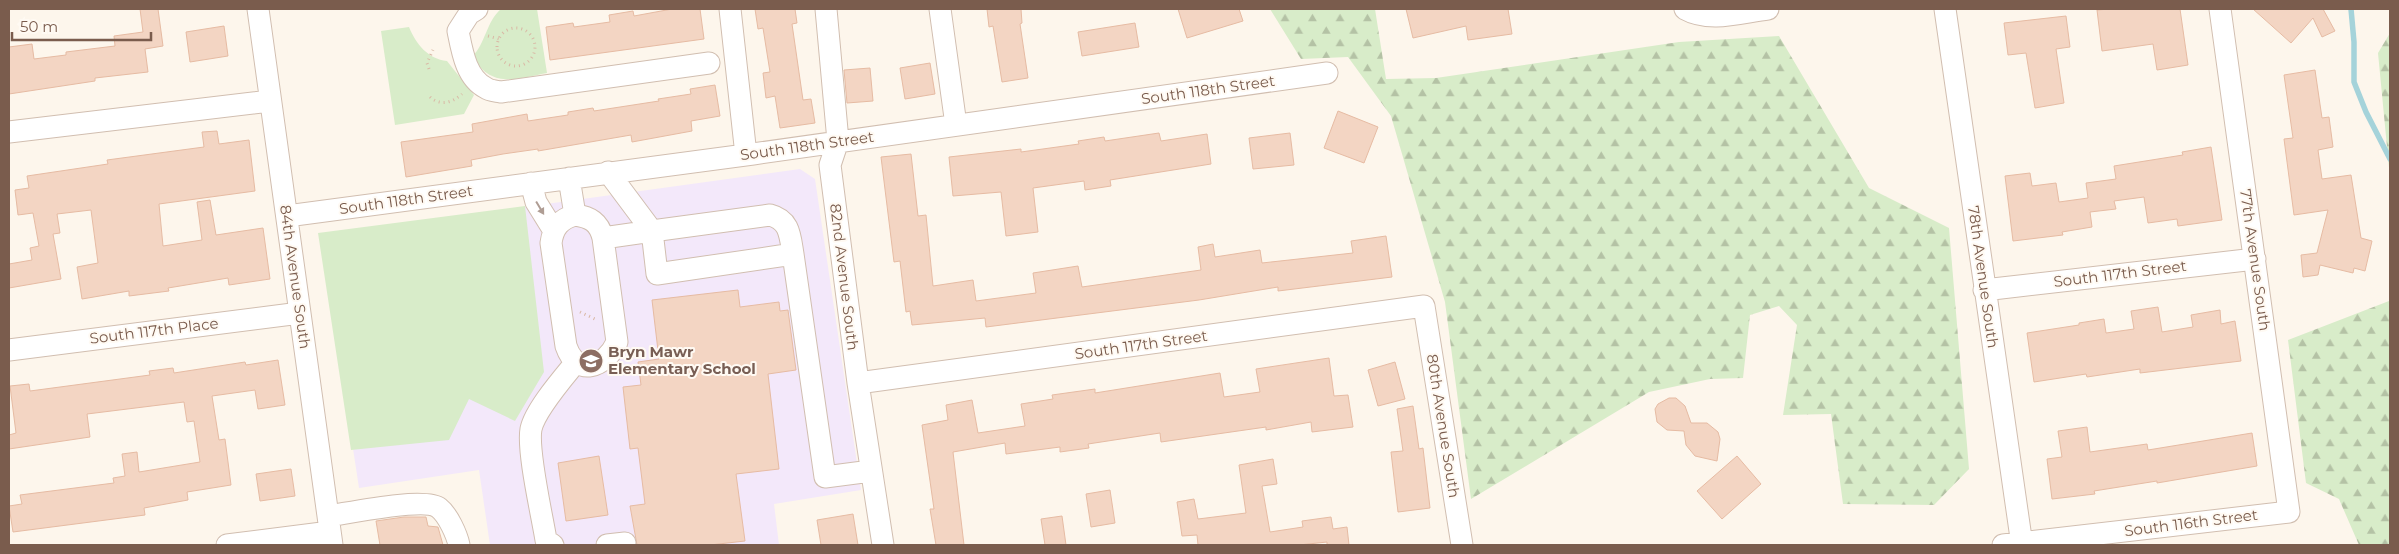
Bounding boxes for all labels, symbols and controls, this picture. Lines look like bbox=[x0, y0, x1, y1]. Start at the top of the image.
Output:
scale bar bbox=[12, 10, 151, 42]
text: 50 m bbox=[20, 17, 58, 36]
street label: South 118th Street bbox=[1140, 71, 1276, 108]
street label: South 118th Street bbox=[739, 127, 875, 164]
street label: South 118th Street bbox=[338, 181, 474, 218]
street label: 77th Avenue South bbox=[2236, 188, 2275, 332]
one-way arrow bbox=[535, 201, 544, 214]
street label: 82nd Avenue South bbox=[826, 202, 863, 351]
street label: 84th Avenue South bbox=[276, 204, 315, 350]
street label: 78th Avenue South bbox=[1964, 204, 2003, 349]
street label: South 117th Street bbox=[2052, 256, 2188, 291]
street label: South 117th Place bbox=[89, 313, 219, 348]
street label: South 117th Street bbox=[1073, 326, 1209, 363]
place label: Bryn Mawr Elementary School bbox=[608, 342, 756, 378]
school or university icon: Bryn Mawr Elementary School bbox=[578, 348, 604, 374]
street label: 80th Avenue South bbox=[1423, 353, 1464, 499]
street label: South 116th Street bbox=[2123, 505, 2259, 540]

